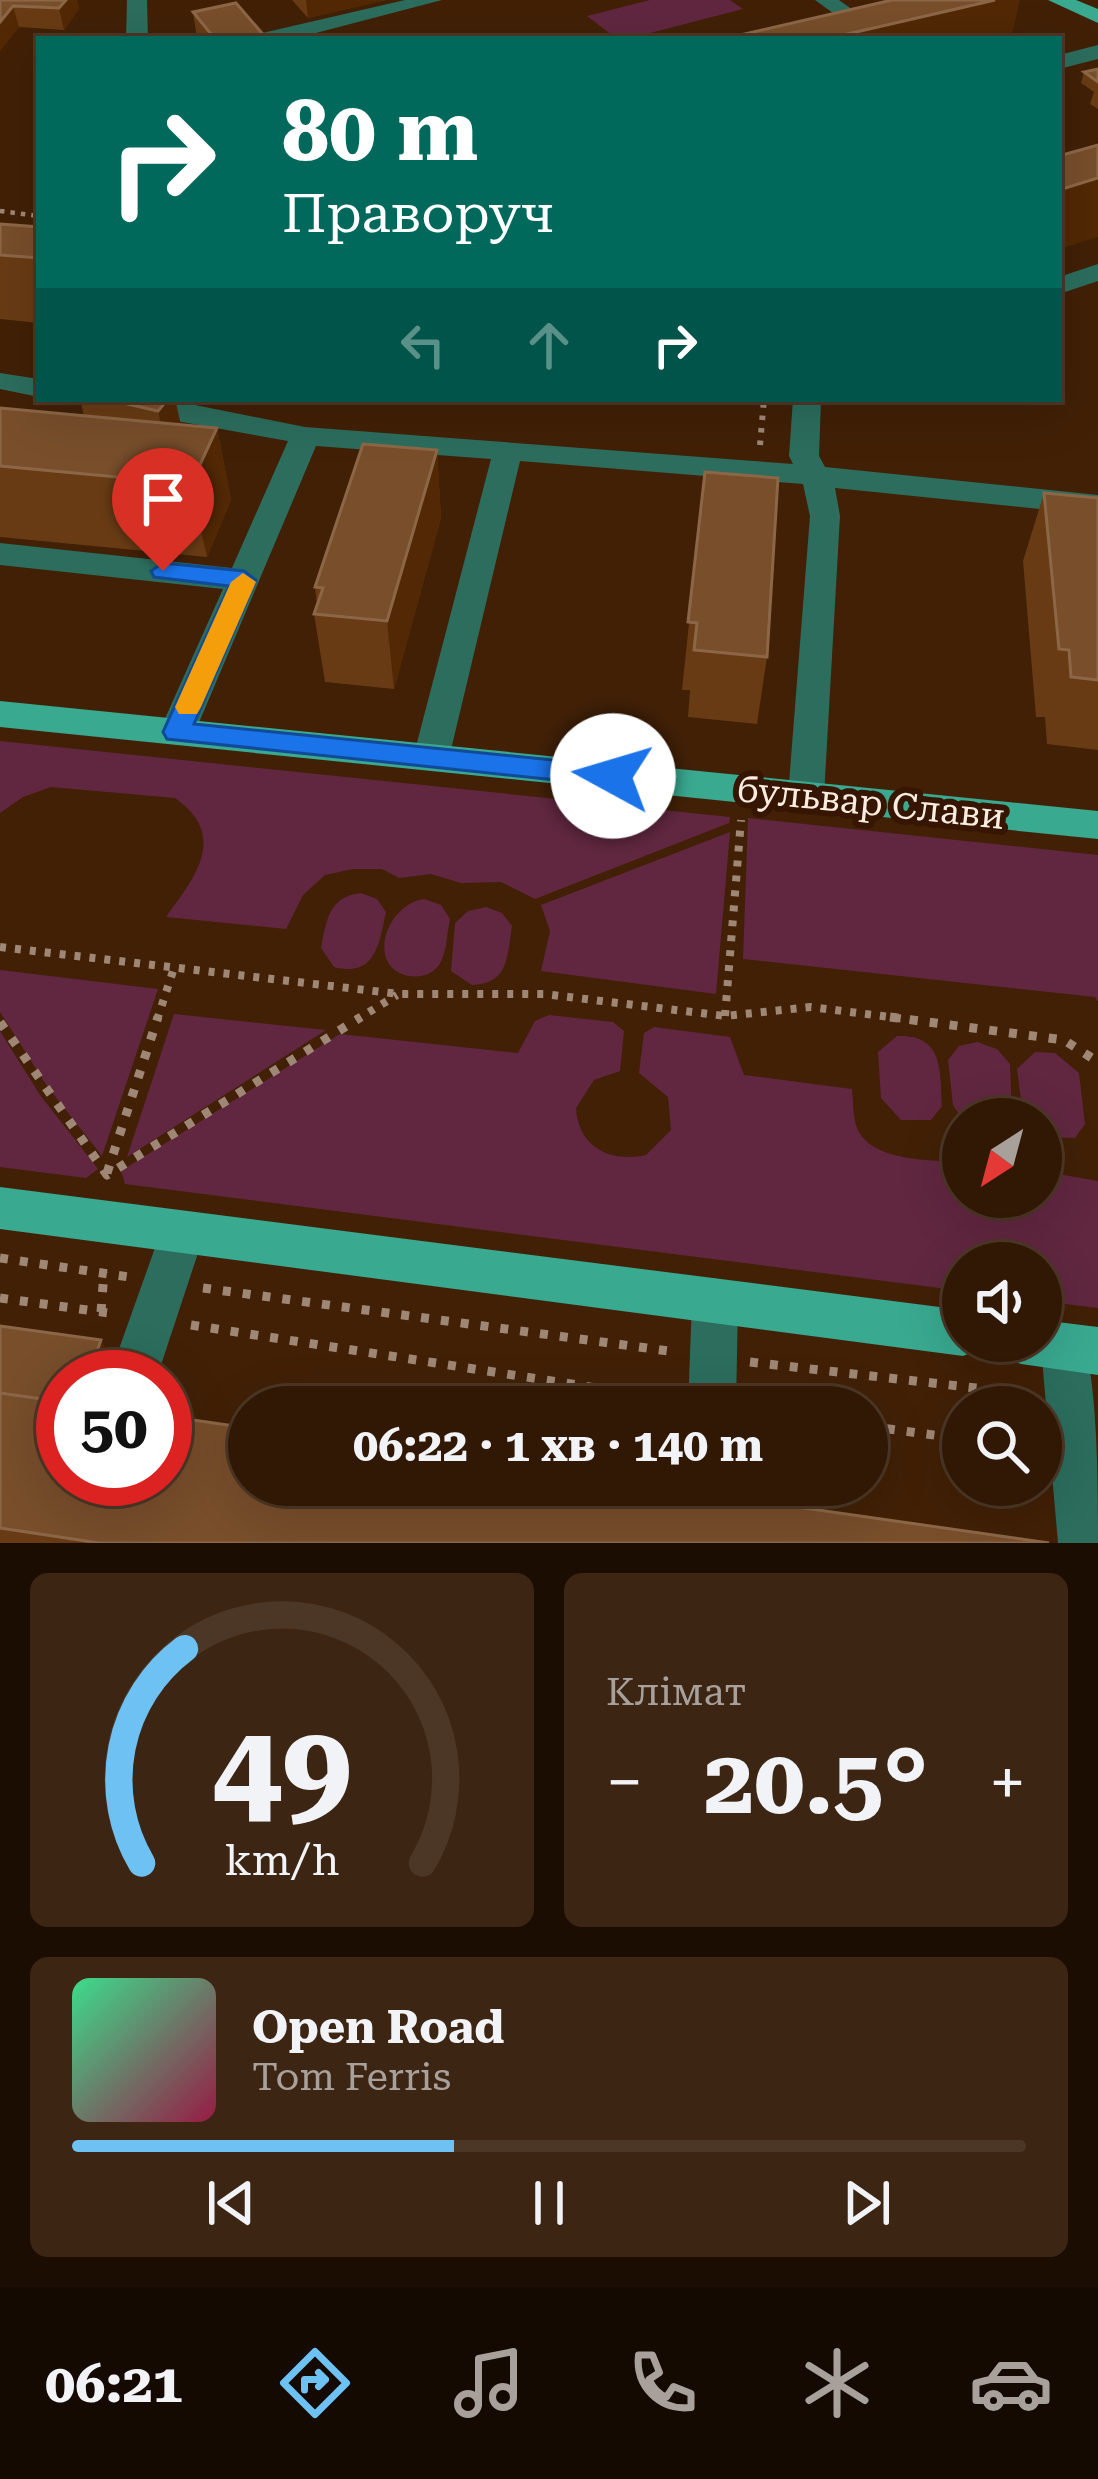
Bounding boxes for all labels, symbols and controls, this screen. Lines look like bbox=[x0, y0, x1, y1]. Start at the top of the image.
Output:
text: 80 m bbox=[282, 82, 478, 180]
icon: right bbox=[84, 84, 240, 240]
text: Праворуч bbox=[282, 182, 554, 245]
icon: left bbox=[390, 312, 456, 378]
icon: ahead bbox=[516, 312, 582, 378]
icon: right bbox=[642, 312, 708, 378]
pin bbox=[112, 448, 214, 571]
icon: arrive bbox=[130, 466, 196, 532]
position arrow bbox=[550, 713, 676, 839]
street label: бульвар Слави bbox=[735, 768, 1007, 838]
north arrow bbox=[942, 1098, 1062, 1218]
map controls bbox=[942, 1098, 1062, 1506]
button: sound bbox=[942, 1242, 1062, 1362]
speed limit sign: 50 bbox=[36, 1350, 192, 1506]
button: search bbox=[942, 1386, 1062, 1506]
text: 06:22 · 1 хв · 140 m bbox=[353, 1419, 763, 1472]
text: Клімат bbox=[606, 1669, 746, 1715]
text: 49 bbox=[212, 1696, 352, 1842]
text: 20.5° bbox=[704, 1730, 928, 1835]
text: − bbox=[606, 1744, 643, 1821]
text: + bbox=[989, 1744, 1026, 1821]
text: km/h bbox=[225, 1835, 339, 1885]
text: Open Road bbox=[252, 2001, 504, 2054]
text: Tom Ferris bbox=[252, 2054, 451, 2100]
icon: previous bbox=[198, 2170, 264, 2236]
icon: pause bbox=[516, 2170, 582, 2236]
icon: next bbox=[834, 2170, 900, 2236]
icon: directions bbox=[273, 2341, 357, 2425]
icon: music bbox=[447, 2341, 531, 2425]
icon: phone bbox=[621, 2341, 705, 2425]
icon: climate bbox=[795, 2341, 879, 2425]
icon: car bbox=[969, 2341, 1053, 2425]
text: 06:21 bbox=[45, 2352, 183, 2415]

